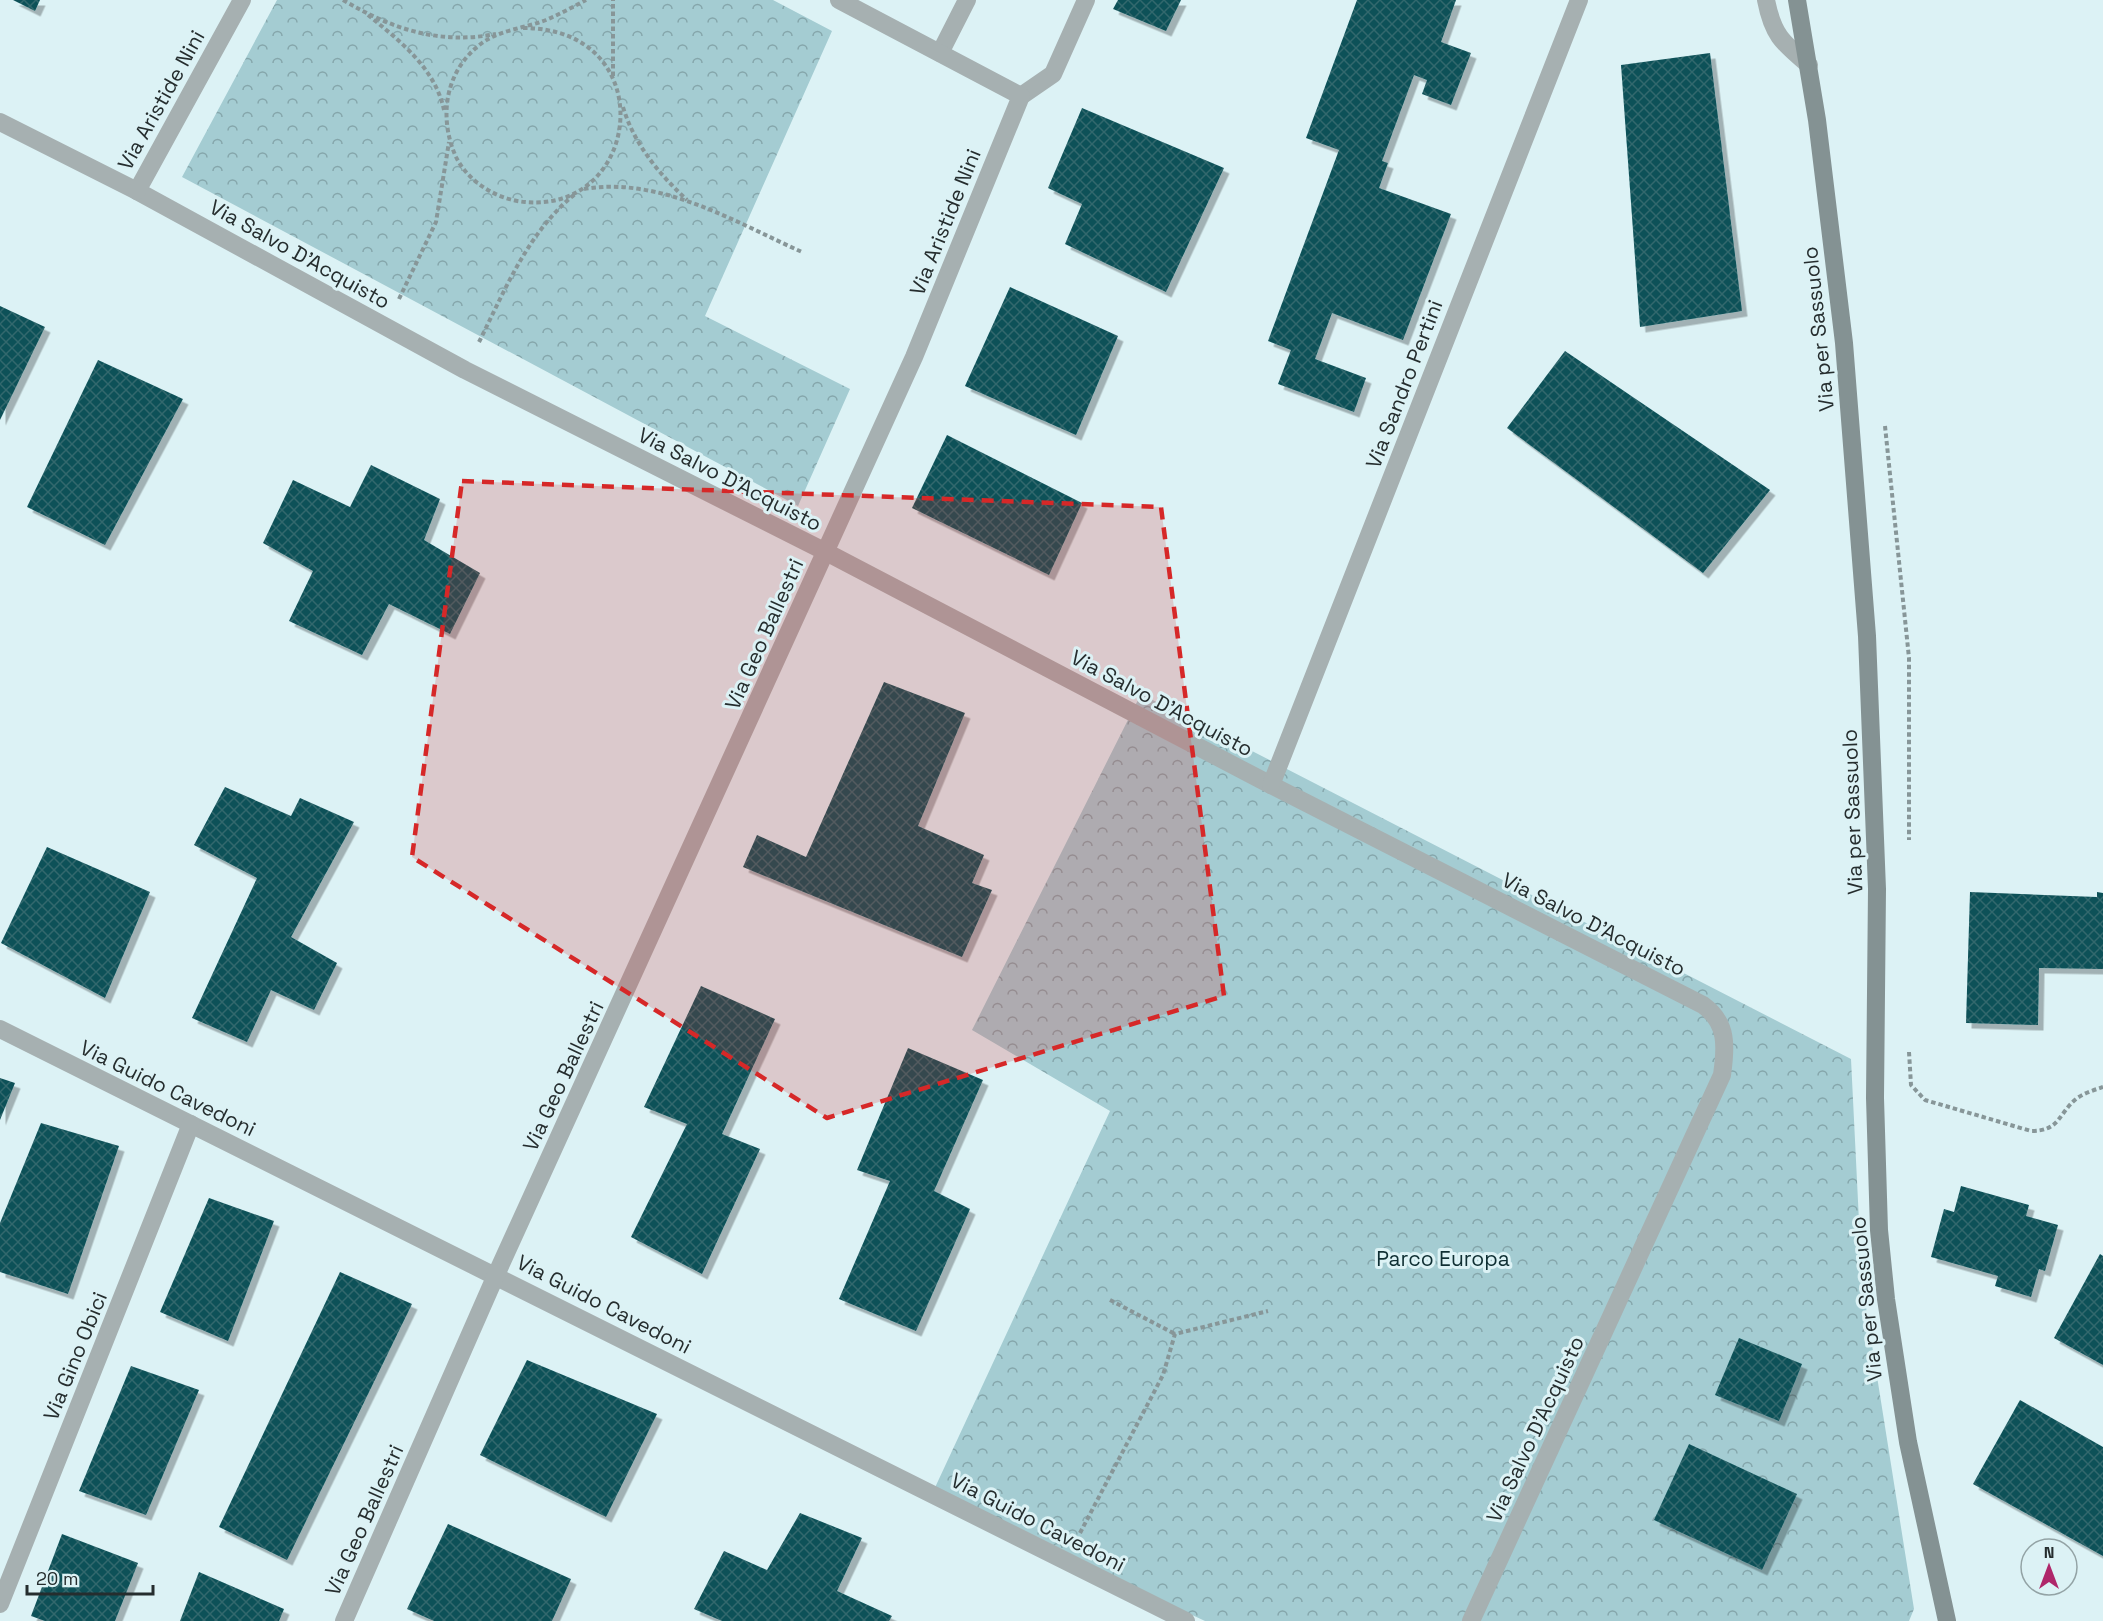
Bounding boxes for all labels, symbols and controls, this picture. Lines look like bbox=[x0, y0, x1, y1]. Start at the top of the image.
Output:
street label: Via Aristide Nini bbox=[111, 25, 211, 175]
street label: Via Aristide Nini bbox=[903, 145, 987, 299]
street label: Via Salvo D'Acquisto bbox=[205, 193, 395, 315]
street label: Via per Sassuolo bbox=[1796, 245, 1840, 413]
street label: Via Sandro Pertini bbox=[1359, 296, 1449, 472]
street label: Via Salvo D'Acquisto bbox=[634, 421, 826, 537]
street label: Via Geo Ballestri bbox=[719, 554, 809, 714]
street label: Via Salvo D'Acquisto bbox=[1066, 644, 1258, 762]
street label: Via per Sassuolo bbox=[1836, 729, 1868, 895]
street label: Via Salvo D'Acquisto bbox=[1498, 866, 1690, 982]
street label: Via Geo Ballestri bbox=[516, 997, 610, 1155]
street label: Via Guido Cavedoni bbox=[76, 1034, 260, 1142]
street label: Via per Sassuolo bbox=[1844, 1215, 1888, 1383]
park label: Parco Europa bbox=[1376, 1245, 1510, 1272]
street label: Via Guido Cavedoni bbox=[512, 1248, 696, 1360]
street label: Via Gino Obici bbox=[37, 1288, 113, 1424]
street label: Via Salvo D'Acquisto bbox=[1480, 1332, 1590, 1526]
street label: Via Geo Ballestri bbox=[319, 1440, 409, 1600]
street label: Via Guido Cavedoni bbox=[946, 1466, 1130, 1578]
north arrow bbox=[2019, 1537, 2079, 1597]
text: N bbox=[2044, 1542, 2054, 1563]
scale bar bbox=[27, 1558, 153, 1596]
text: 20 m bbox=[36, 1567, 79, 1590]

